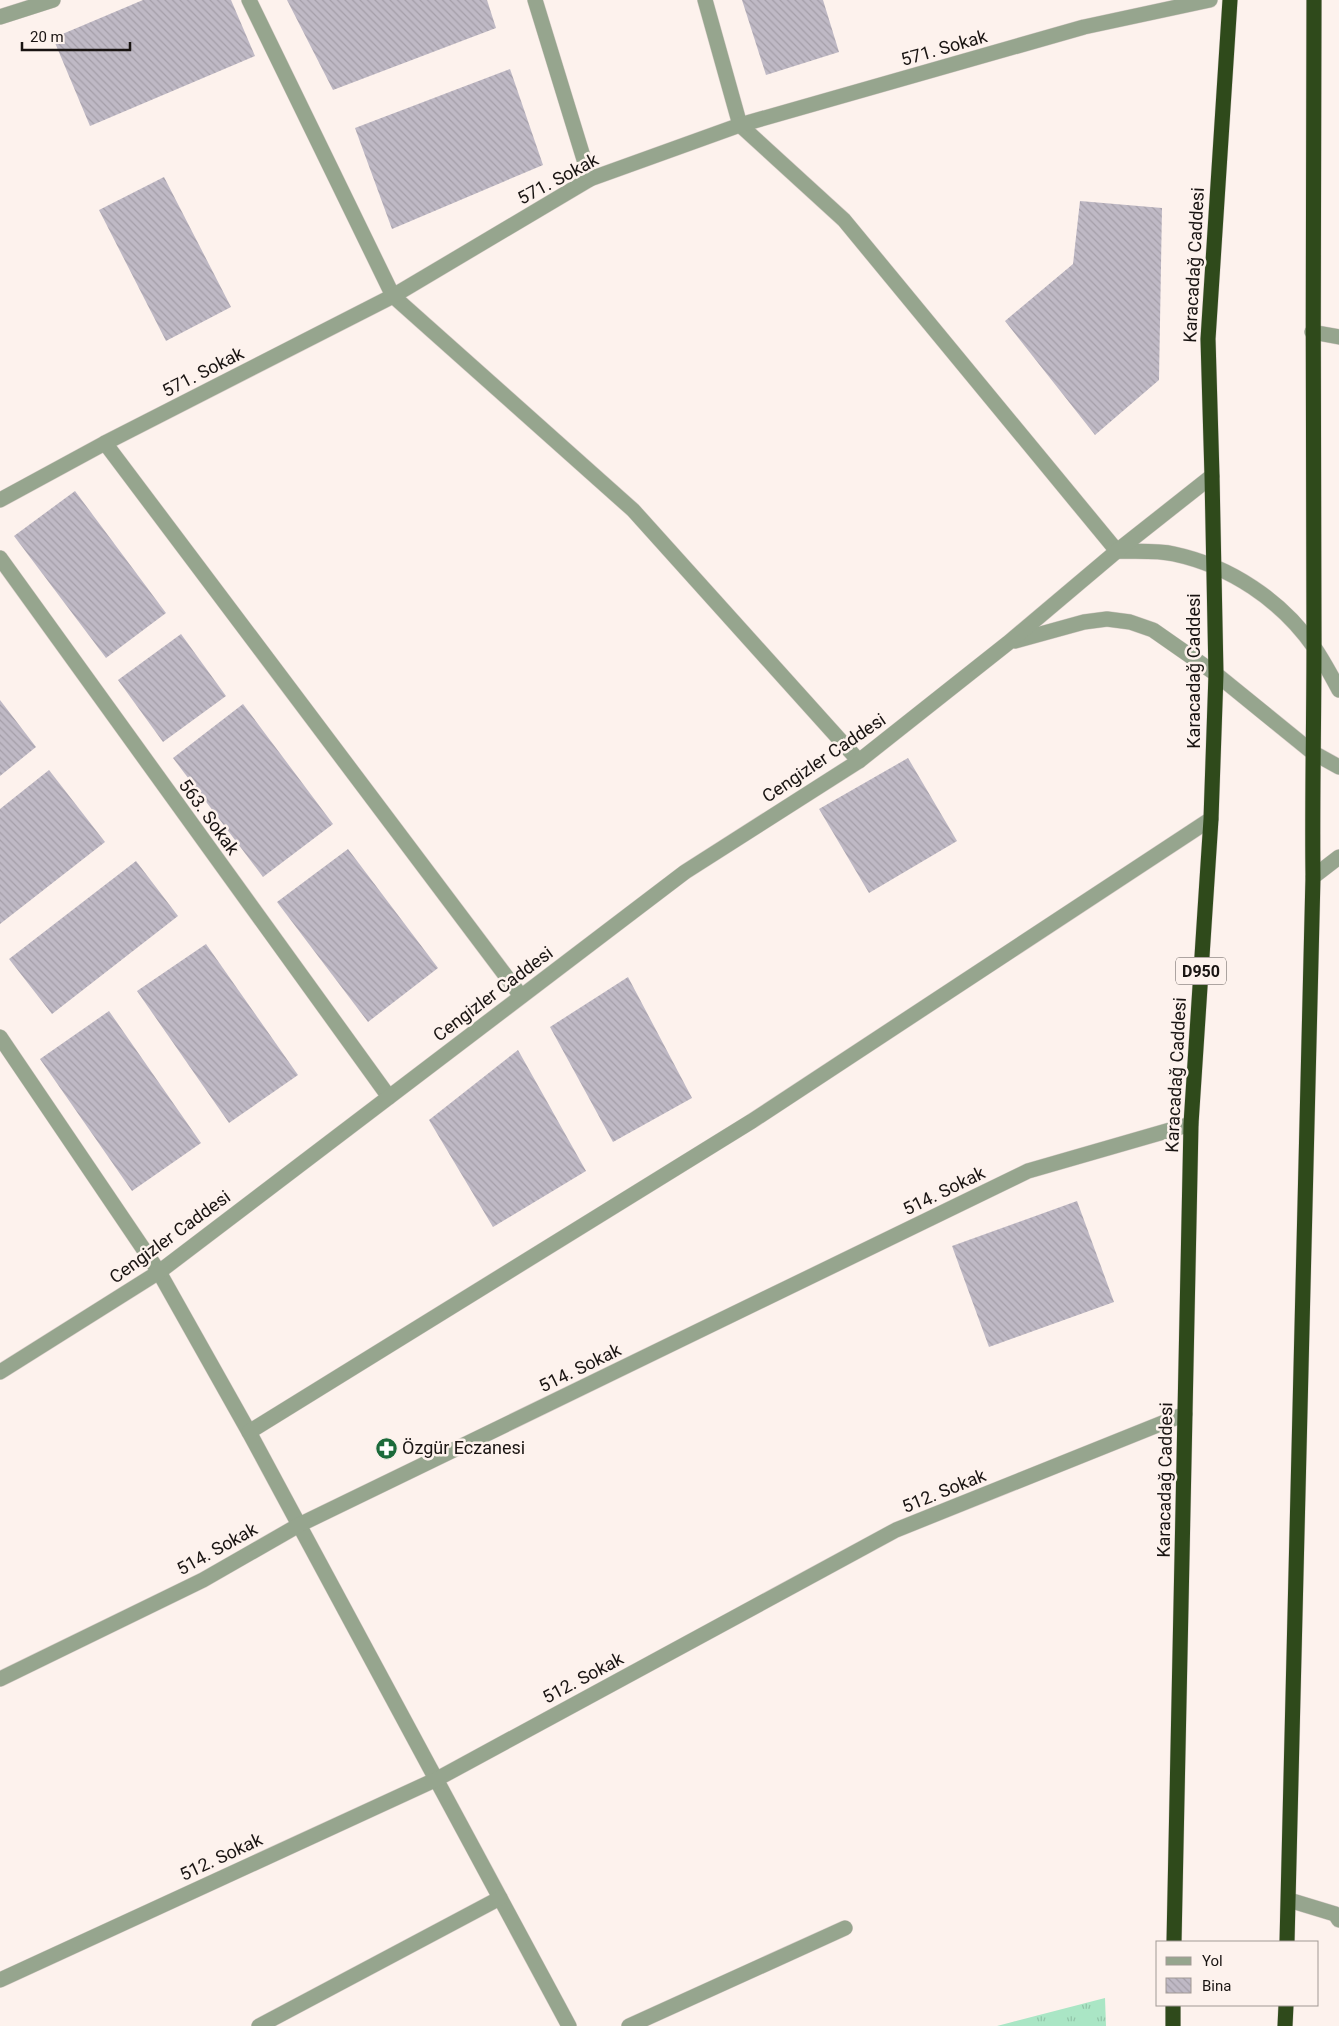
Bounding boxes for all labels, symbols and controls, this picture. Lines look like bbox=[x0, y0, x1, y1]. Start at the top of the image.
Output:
scale bar bbox=[22, 20, 130, 52]
street label: 571. Sokak bbox=[898, 25, 990, 70]
text: 20 m bbox=[30, 28, 64, 46]
street label: 571. Sokak bbox=[514, 148, 603, 209]
street label: Karacadağ Caddesi bbox=[1179, 187, 1208, 343]
street label: 571. Sokak bbox=[159, 342, 248, 401]
street label: Karacadağ Caddesi bbox=[1183, 593, 1204, 749]
street label: Cengizler Caddesi bbox=[758, 709, 889, 807]
street label: 563. Sokak bbox=[175, 775, 244, 859]
street label: Cengizler Caddesi bbox=[429, 942, 557, 1045]
road number: D950 bbox=[1176, 958, 1226, 984]
street label: Karacadağ Caddesi bbox=[1161, 997, 1190, 1153]
street label: 514. Sokak bbox=[899, 1161, 989, 1219]
street label: Cengizler Caddesi bbox=[105, 1186, 234, 1287]
street label: 514. Sokak bbox=[535, 1338, 625, 1396]
street label: Karacadağ Caddesi bbox=[1153, 1402, 1176, 1558]
pharmacy icon: Özgür Eczanesi bbox=[374, 1436, 398, 1460]
place label: Özgür Eczanesi bbox=[402, 1437, 525, 1458]
street label: 512. Sokak bbox=[899, 1464, 990, 1517]
street label: 514. Sokak bbox=[173, 1517, 261, 1579]
street label: 512. Sokak bbox=[539, 1647, 628, 1708]
street label: 512. Sokak bbox=[176, 1828, 266, 1885]
legend bbox=[1156, 1941, 1319, 2006]
text: Yol bbox=[1202, 1952, 1223, 1970]
text: Bina bbox=[1202, 1977, 1231, 1995]

